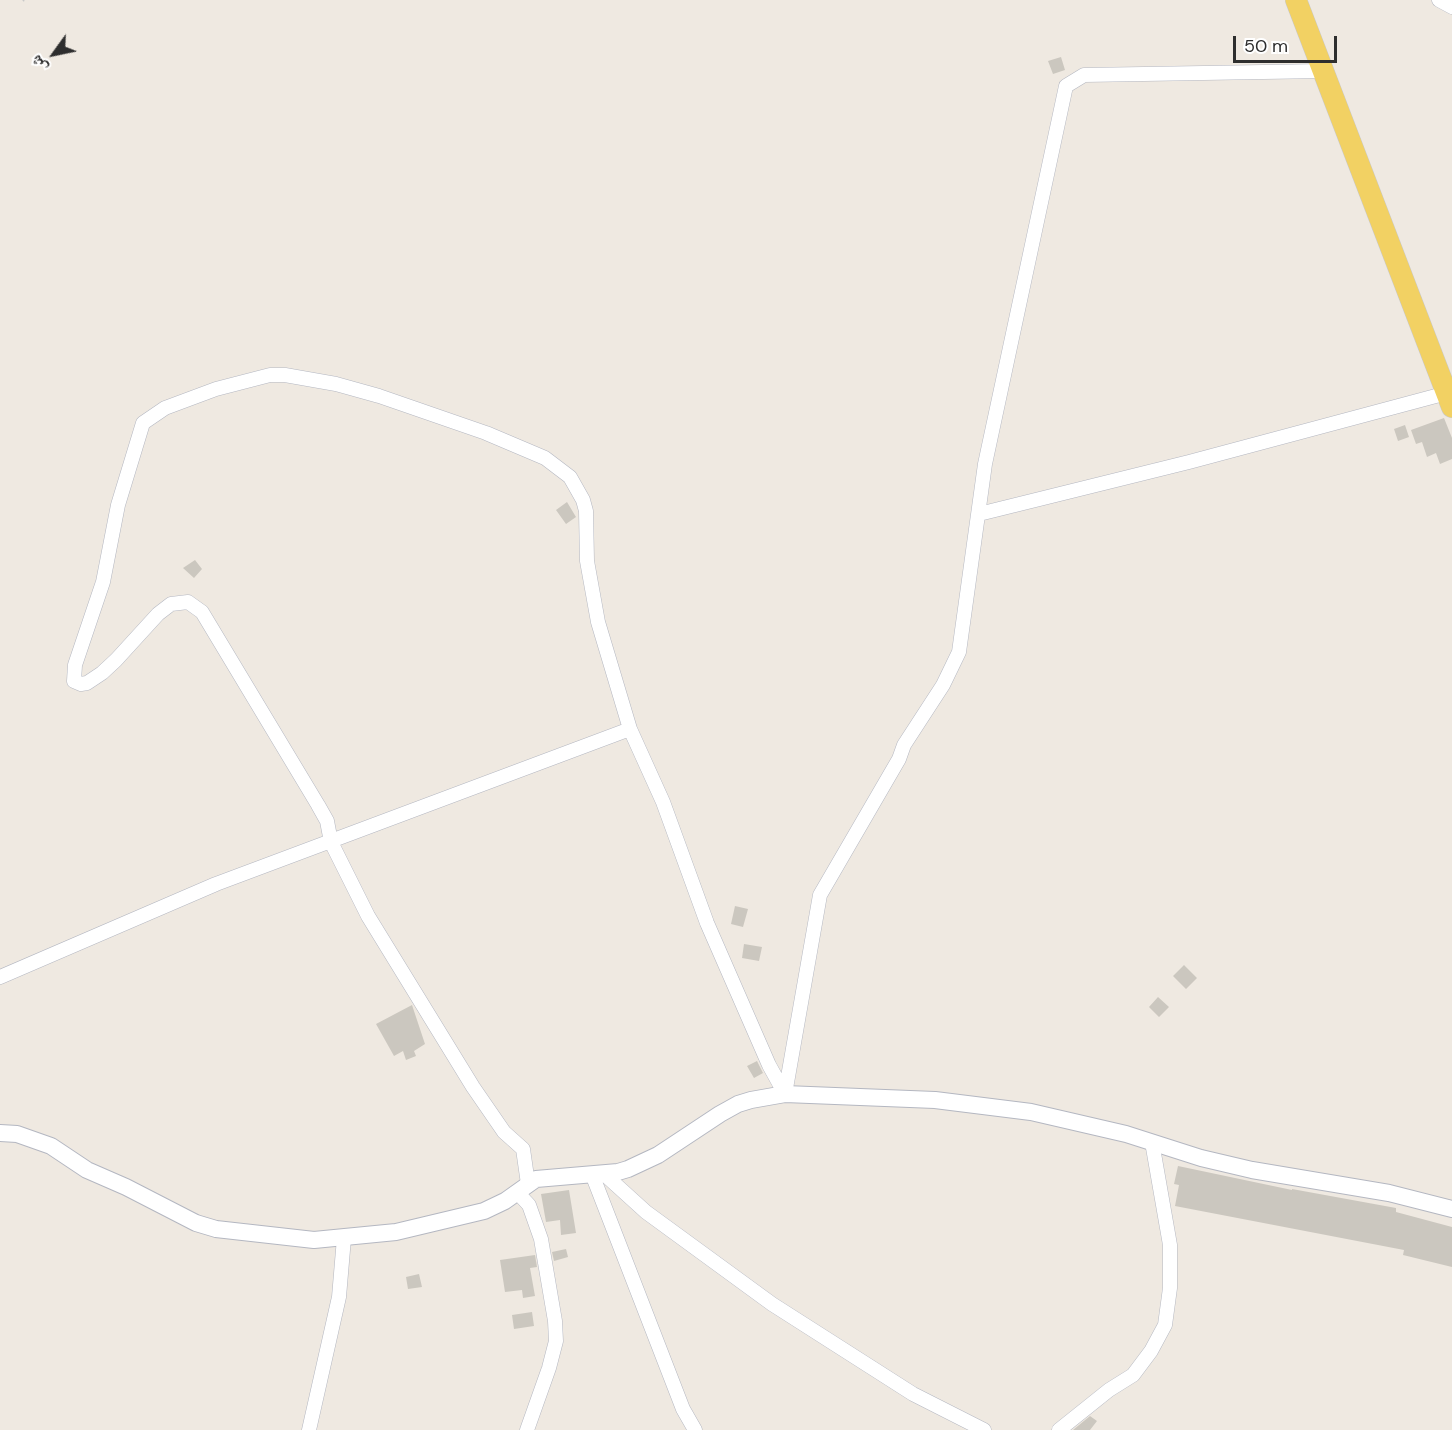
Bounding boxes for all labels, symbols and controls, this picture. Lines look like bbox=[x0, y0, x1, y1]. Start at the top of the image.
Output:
north arrow bbox=[24, 24, 84, 84]
scale bar bbox=[1236, 24, 1340, 62]
text: 50 m bbox=[1244, 34, 1288, 58]
text: ش bbox=[25, 51, 52, 77]

